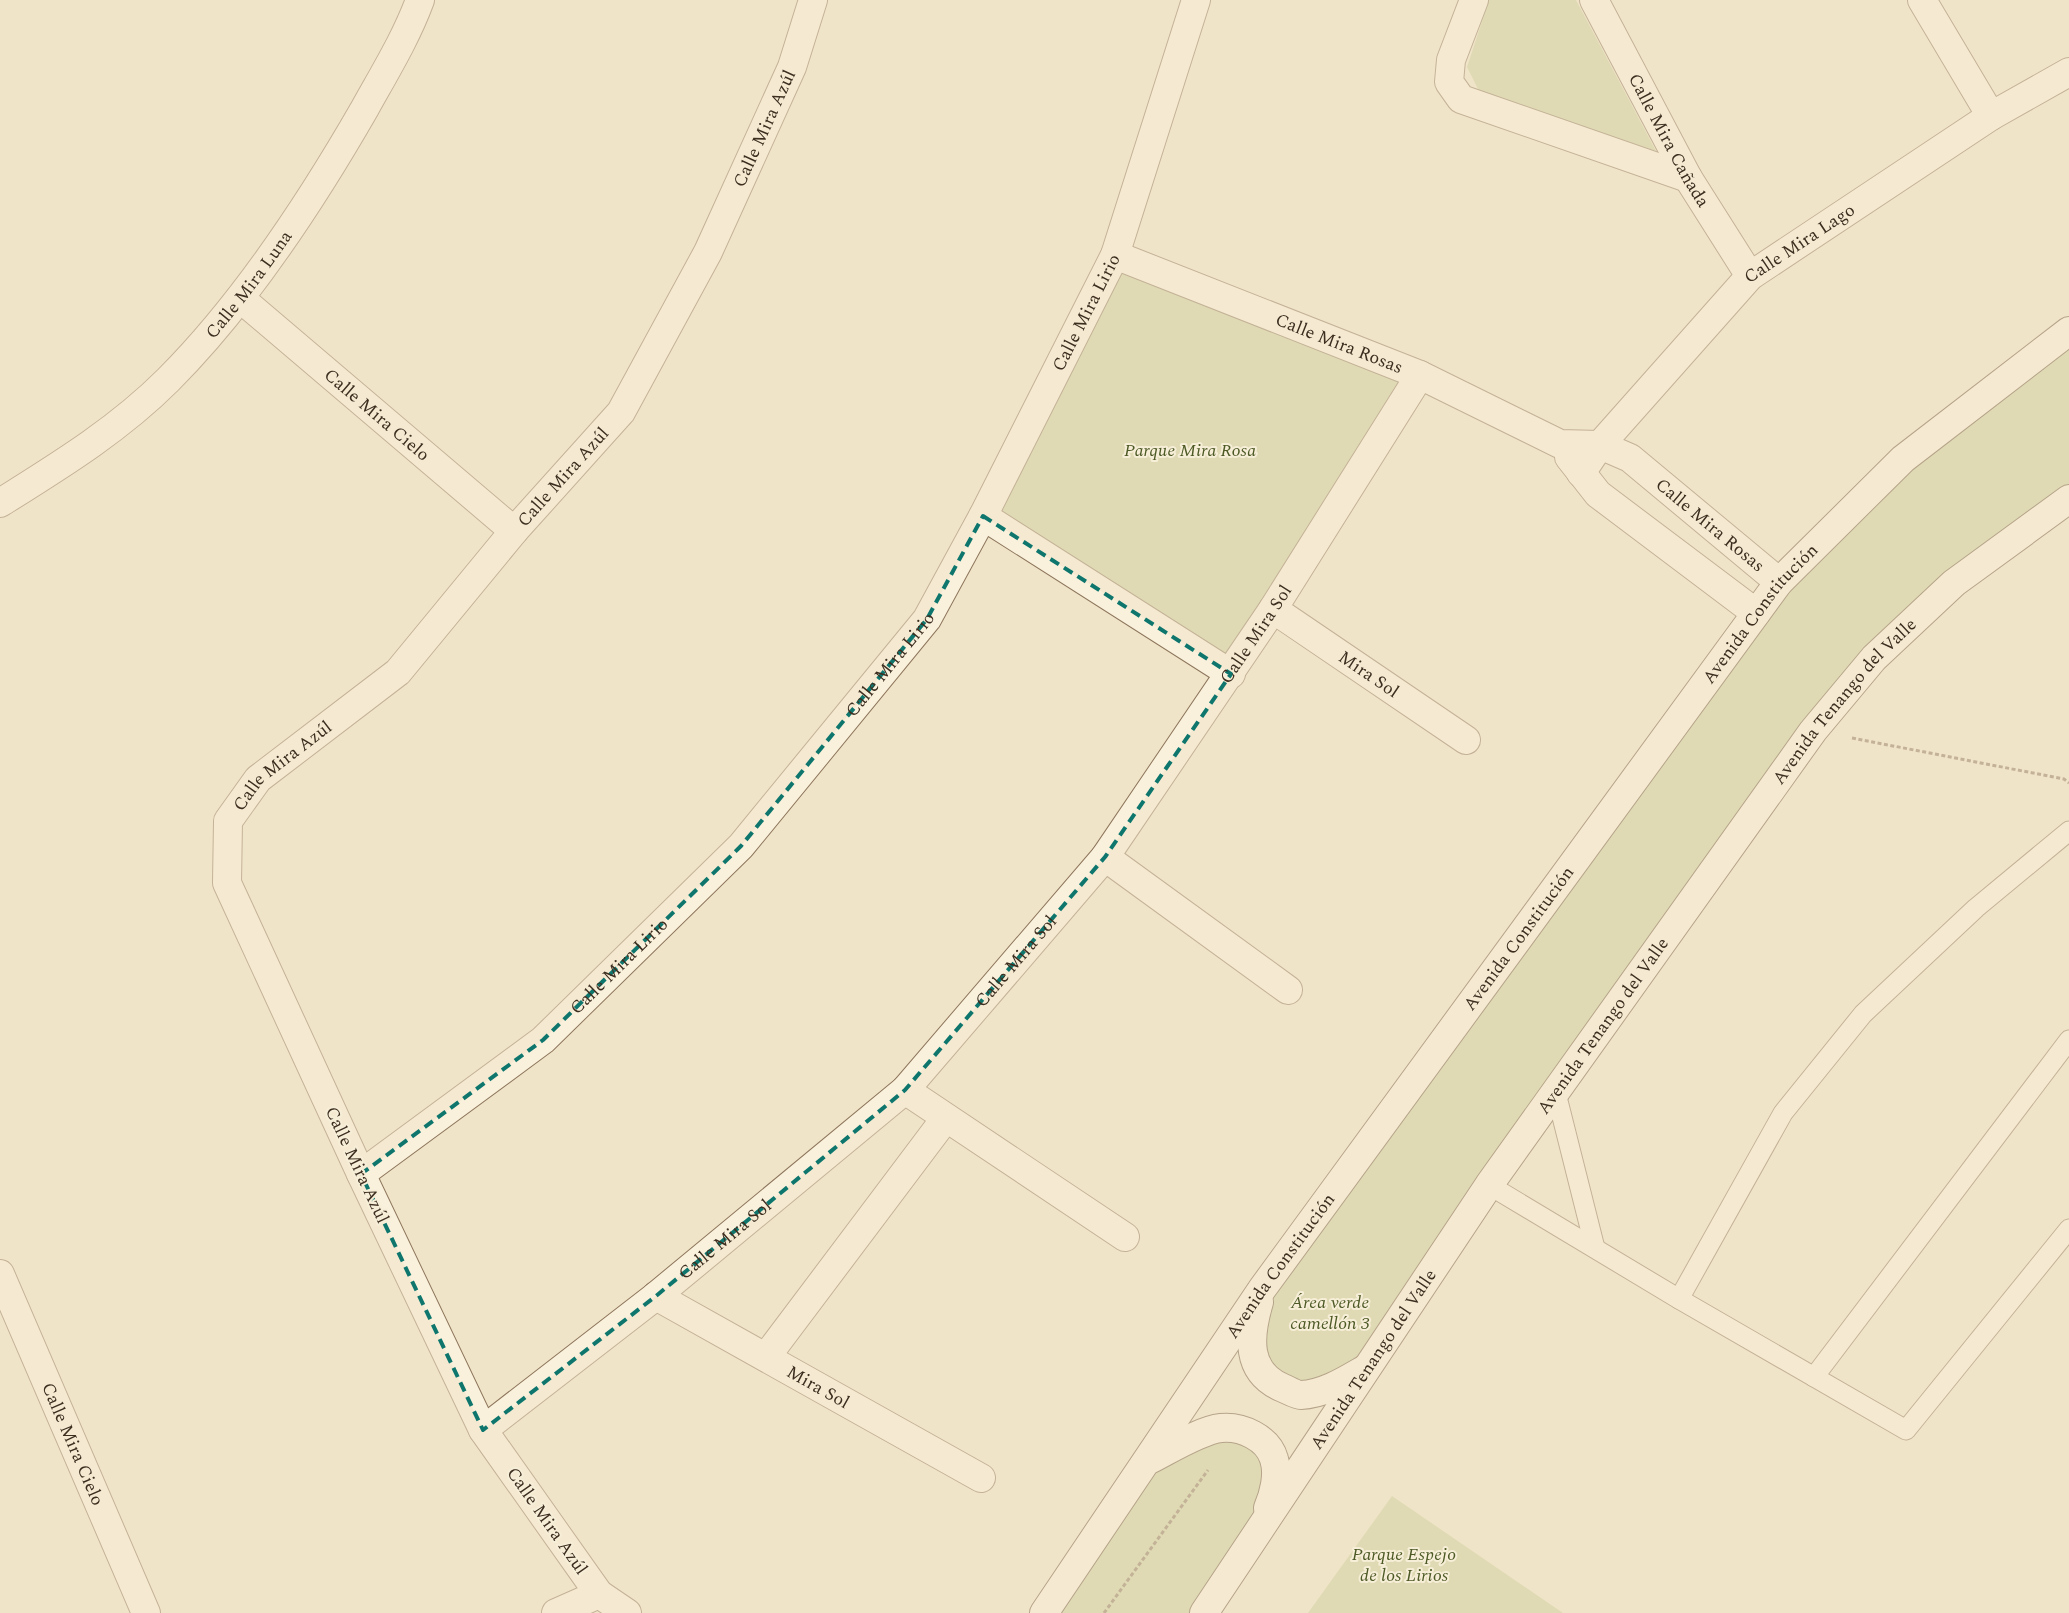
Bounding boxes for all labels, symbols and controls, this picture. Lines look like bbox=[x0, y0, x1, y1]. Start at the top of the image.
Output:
street label: Calle Mira Azúl bbox=[726, 65, 803, 192]
street label: Calle Mira Cañada bbox=[1621, 68, 1717, 213]
street label: Calle Mira Lago bbox=[1738, 196, 1860, 290]
street label: Calle Mira Luna bbox=[199, 225, 299, 344]
street label: Calle Mira Lirio bbox=[1045, 249, 1127, 376]
street label: Calle Mira Rosas bbox=[1271, 306, 1407, 381]
street label: Calle Mira Cielo bbox=[318, 362, 436, 468]
street label: Calle Mira Azúl bbox=[510, 421, 615, 533]
park label: Parque Mira Rosa bbox=[1124, 437, 1256, 464]
street label: Calle Mira Rosas bbox=[1650, 471, 1771, 578]
street label: Avenida Constitución bbox=[1695, 537, 1824, 689]
street label: Calle Mira Sol bbox=[1213, 579, 1299, 689]
street label: Calle Mira Lirio bbox=[839, 608, 942, 723]
street label: Avenida Tenango del Valle bbox=[1765, 611, 1923, 790]
street label: Mira Sol bbox=[1333, 644, 1405, 705]
street label: Calle Mira Azúl bbox=[226, 714, 338, 817]
street label: Avenida Constitución bbox=[1456, 860, 1581, 1016]
street label: Calle Mira Sol bbox=[968, 909, 1063, 1013]
street label: Calle Mira Lirio bbox=[563, 911, 674, 1021]
street label: Avenida Tenango del Valle bbox=[1530, 931, 1675, 1120]
street label: Calle Mira Azúl bbox=[318, 1102, 396, 1228]
street label: Avenida Constitución bbox=[1219, 1187, 1341, 1344]
street label: Calle Mira Sol bbox=[672, 1192, 777, 1286]
street label: Avenida Tenango del Valle bbox=[1303, 1263, 1443, 1455]
park label: Área verde camellón 3 bbox=[1290, 1289, 1370, 1337]
street label: Mira Sol bbox=[782, 1358, 855, 1415]
street label: Calle Mira Cielo bbox=[35, 1378, 112, 1510]
street label: Calle Mira Azúl bbox=[500, 1462, 594, 1580]
park label: Parque Espejo de los Lirios bbox=[1352, 1541, 1456, 1589]

